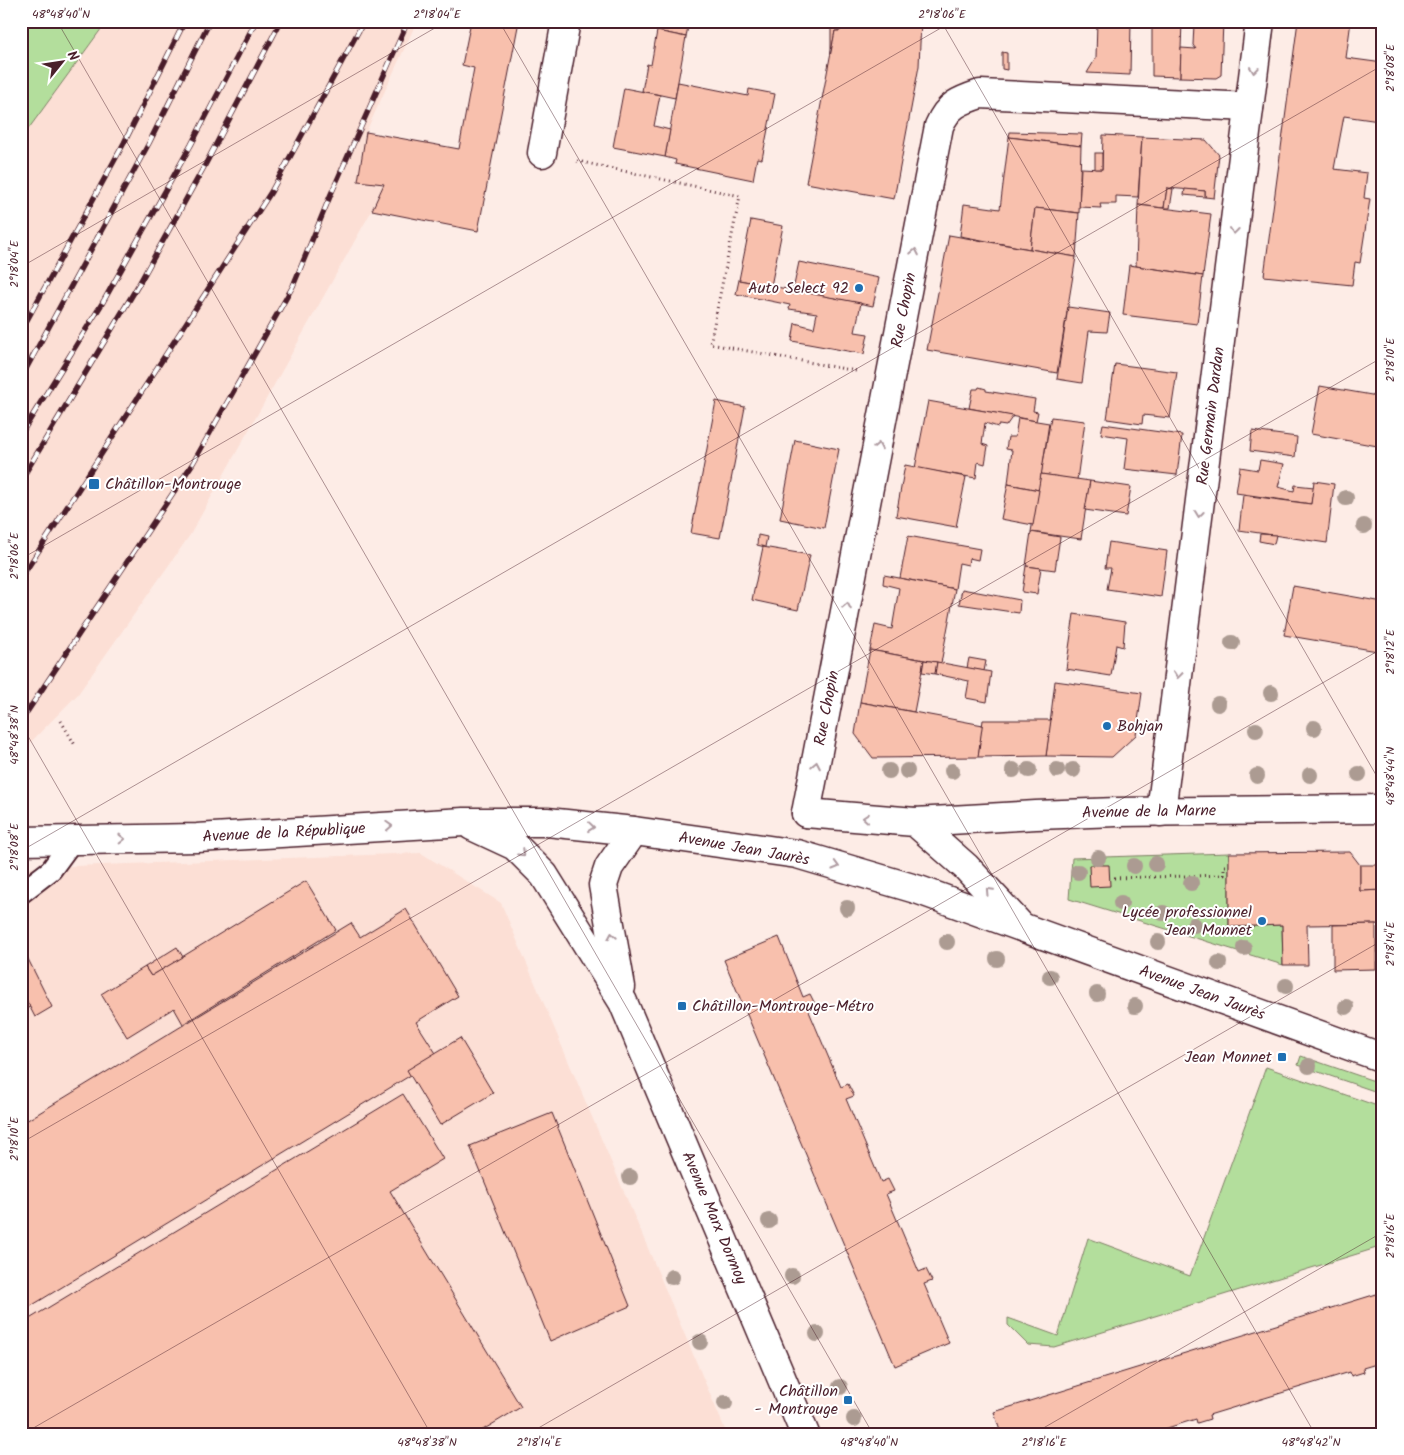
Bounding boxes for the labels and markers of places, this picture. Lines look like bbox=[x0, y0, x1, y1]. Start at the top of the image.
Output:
place label: Auto Select 92 bbox=[748, 276, 849, 301]
marker: Auto Select 92 bbox=[853, 282, 865, 294]
place label: Châtillon-Montrouge bbox=[105, 472, 241, 497]
marker: Châtillon-Montrouge bbox=[87, 477, 101, 491]
place label: Bohjan bbox=[1117, 714, 1163, 739]
marker: Bohjan bbox=[1101, 720, 1113, 732]
place label: Lycée professionnel Jean Monnet bbox=[1122, 900, 1253, 943]
marker: Lycée professionnel Jean Monnet bbox=[1256, 915, 1268, 927]
place label: Châtillon-Montrouge-Métro bbox=[692, 994, 874, 1019]
marker: Châtillon-Montrouge-Métro bbox=[676, 1000, 688, 1012]
place label: Jean Monnet bbox=[1185, 1045, 1273, 1070]
marker: Jean Monnet bbox=[1276, 1051, 1288, 1063]
place label: Châtillon - Montrouge bbox=[755, 1379, 838, 1422]
marker: Châtillon - Montrouge bbox=[842, 1394, 854, 1406]

